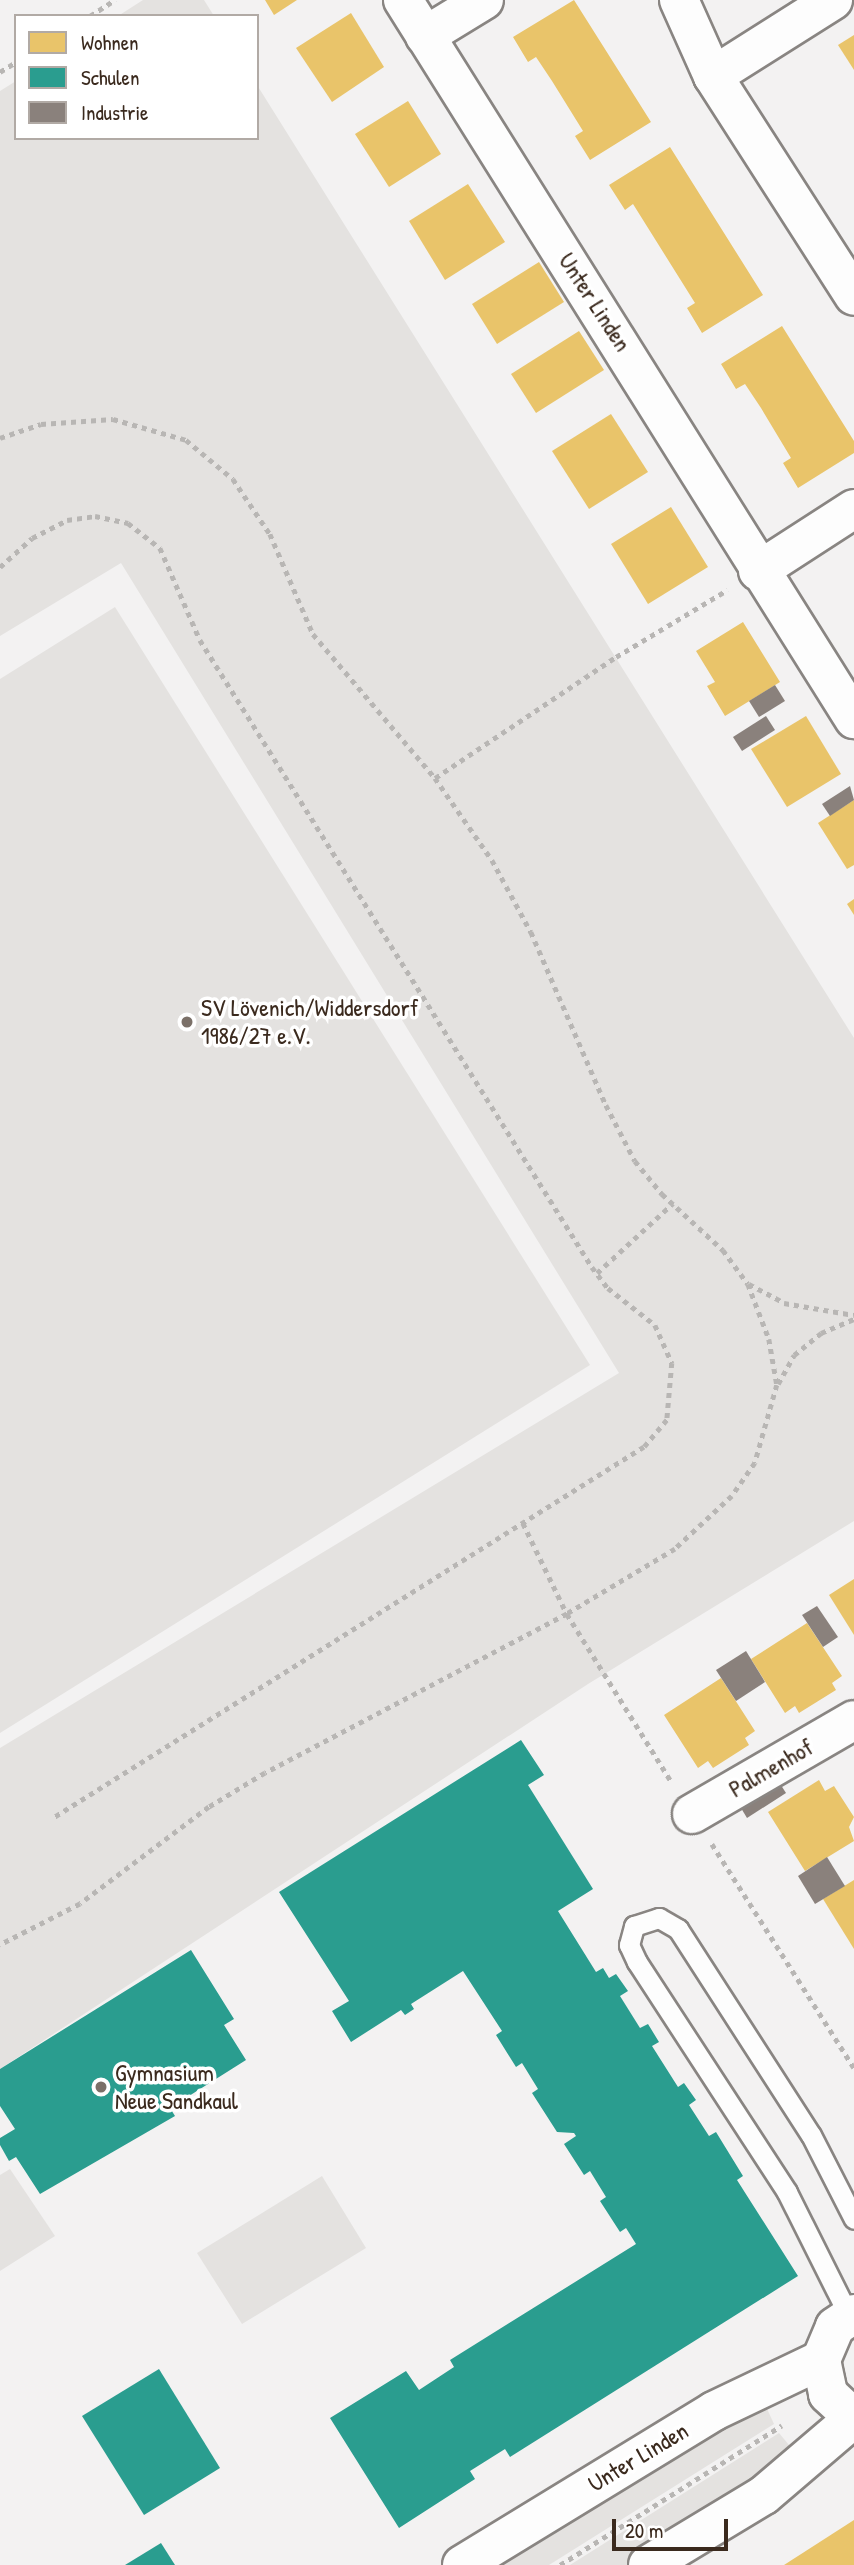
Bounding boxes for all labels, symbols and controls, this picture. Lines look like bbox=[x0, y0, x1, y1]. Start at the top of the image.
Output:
legend bbox=[14, 14, 259, 140]
text: Wohnen bbox=[81, 28, 139, 57]
text: Schulen bbox=[81, 63, 139, 92]
text: Industrie bbox=[81, 98, 148, 127]
street label: Unter Linden bbox=[553, 247, 637, 357]
place label: SV Lövenich/Widdersdorf 1986/27 e.V. bbox=[201, 994, 418, 1050]
marker: SV Lövenich/Widdersdorf 1986/27 e.V. bbox=[179, 1014, 195, 1030]
street label: Palmenhof bbox=[724, 1732, 818, 1804]
place label: Gymnasium Neue Sandkaul bbox=[115, 2059, 238, 2115]
marker: Gymnasium Neue Sandkaul bbox=[93, 2079, 109, 2095]
street label: Unter Linden bbox=[583, 2416, 693, 2498]
scale bar bbox=[616, 2506, 732, 2550]
text: 20 m bbox=[625, 2516, 663, 2545]

